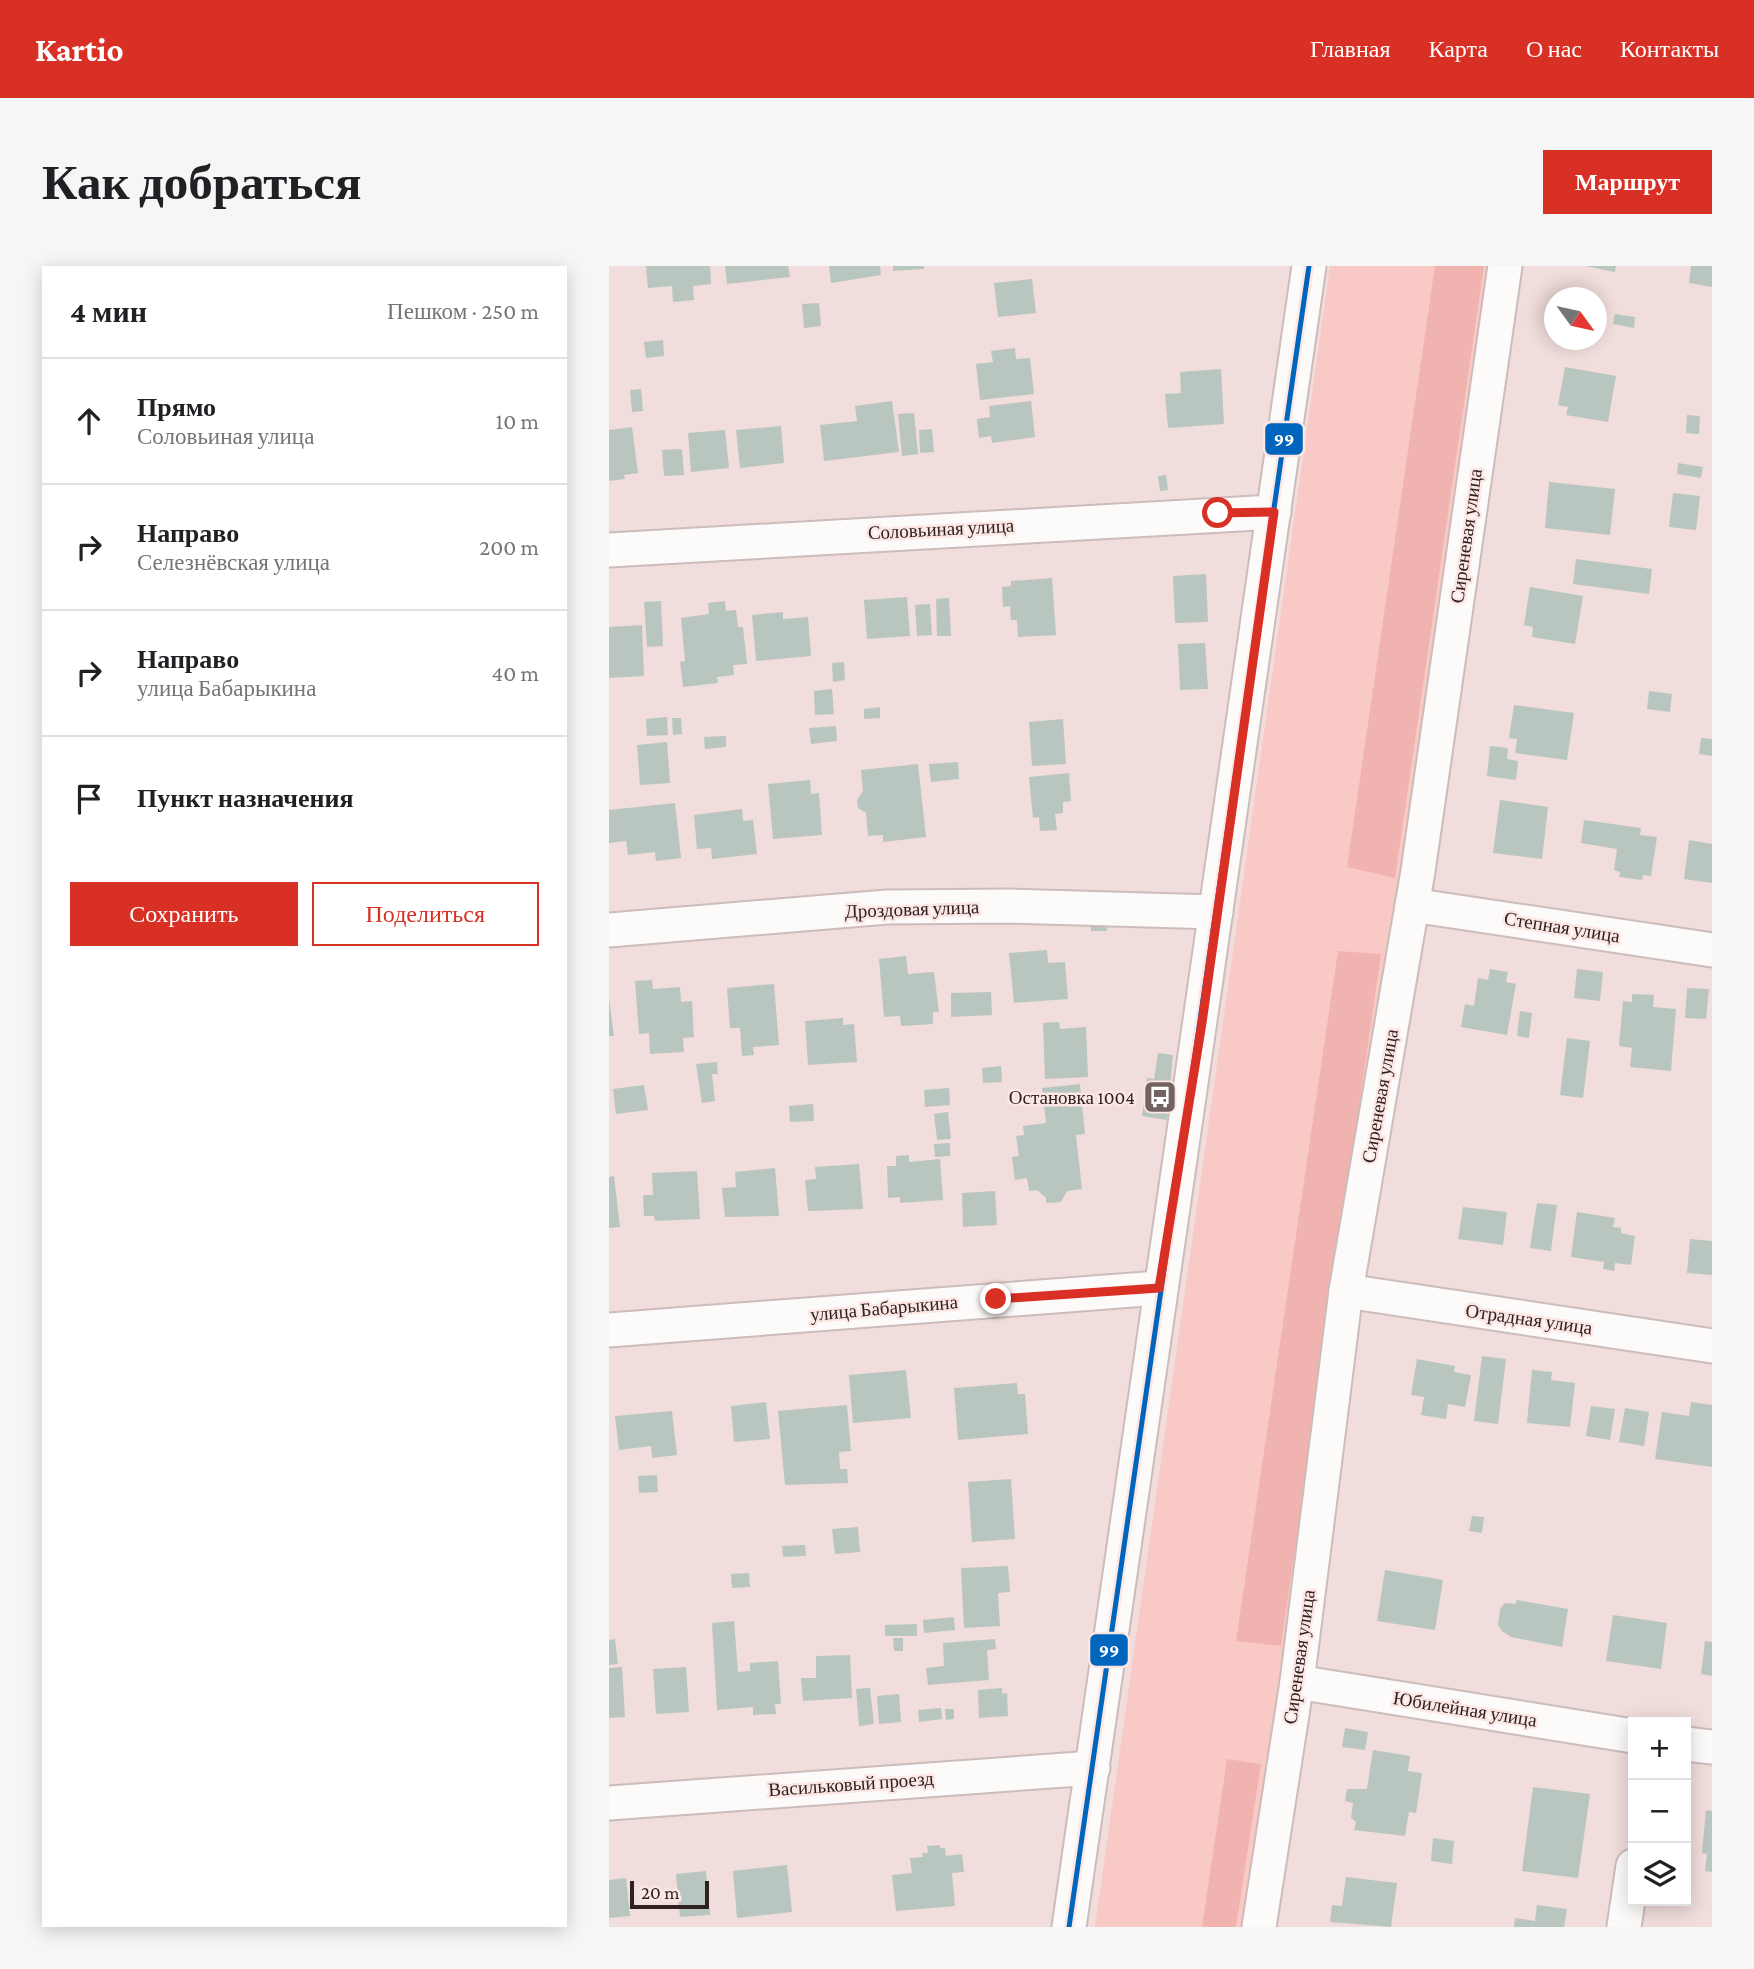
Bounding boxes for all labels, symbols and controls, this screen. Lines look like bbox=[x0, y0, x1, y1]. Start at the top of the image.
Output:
text: Kartio bbox=[35, 31, 124, 68]
text: Главная bbox=[1310, 35, 1391, 62]
text: Карта bbox=[1429, 35, 1488, 62]
text: О нас bbox=[1526, 35, 1582, 62]
text: Контакты bbox=[1620, 35, 1719, 62]
button: Маршрут bbox=[1543, 150, 1712, 214]
text: Как добраться bbox=[42, 155, 362, 210]
north arrow bbox=[1544, 287, 1607, 350]
text: 4 мин bbox=[70, 295, 147, 328]
text: Пешком · 250 m bbox=[387, 298, 539, 324]
text: Прямо bbox=[137, 393, 216, 422]
icon: ahead bbox=[70, 402, 108, 440]
text: 10 m bbox=[496, 408, 539, 434]
line badge: 99 bbox=[1264, 422, 1304, 456]
text: Соловьиная улица bbox=[137, 423, 314, 449]
text: 99 bbox=[1274, 429, 1294, 450]
street label: Сиреневая улица bbox=[1446, 467, 1486, 605]
route start bbox=[1202, 497, 1233, 528]
street label: Соловьиная улица bbox=[867, 515, 1015, 543]
text: Направо bbox=[137, 519, 239, 548]
icon: right bbox=[70, 528, 108, 566]
text: 200 m bbox=[479, 534, 539, 560]
text: Селезнёвская улица bbox=[137, 549, 330, 575]
text: Направо bbox=[137, 645, 239, 674]
icon: right bbox=[70, 654, 108, 692]
text: 40 m bbox=[491, 660, 539, 686]
text: улица Бабарыкина bbox=[137, 675, 316, 701]
icon: arrive bbox=[70, 780, 108, 818]
text: Пункт назначения bbox=[137, 784, 354, 813]
button: Сохранить bbox=[70, 882, 298, 946]
button: Поделиться bbox=[312, 882, 539, 946]
street label: Дроздовая улица bbox=[844, 896, 980, 922]
street label: Степная улица bbox=[1503, 907, 1622, 947]
street label: Сиреневая улица bbox=[1358, 1027, 1402, 1165]
bus stop icon: Остановка 1004 bbox=[1141, 1078, 1179, 1116]
place label: Остановка 1004 bbox=[1009, 1087, 1135, 1108]
route end bbox=[980, 1283, 1011, 1314]
street label: улица Бабарыкина bbox=[809, 1291, 959, 1325]
street label: Отрадная улица bbox=[1464, 1300, 1594, 1338]
street label: Сиреневая улица bbox=[1279, 1588, 1319, 1726]
line badge: 99 bbox=[1089, 1633, 1129, 1667]
text: 99 bbox=[1099, 1640, 1119, 1661]
street label: Юбилейная улица bbox=[1392, 1687, 1539, 1731]
map controls bbox=[1628, 1717, 1691, 1906]
button: + bbox=[1628, 1717, 1691, 1780]
street label: Васильковый проезд bbox=[767, 1768, 935, 1800]
button: − bbox=[1628, 1780, 1691, 1843]
button: layers bbox=[1628, 1843, 1691, 1906]
scale bar bbox=[630, 1878, 709, 1910]
text: 20 m bbox=[641, 1882, 680, 1903]

